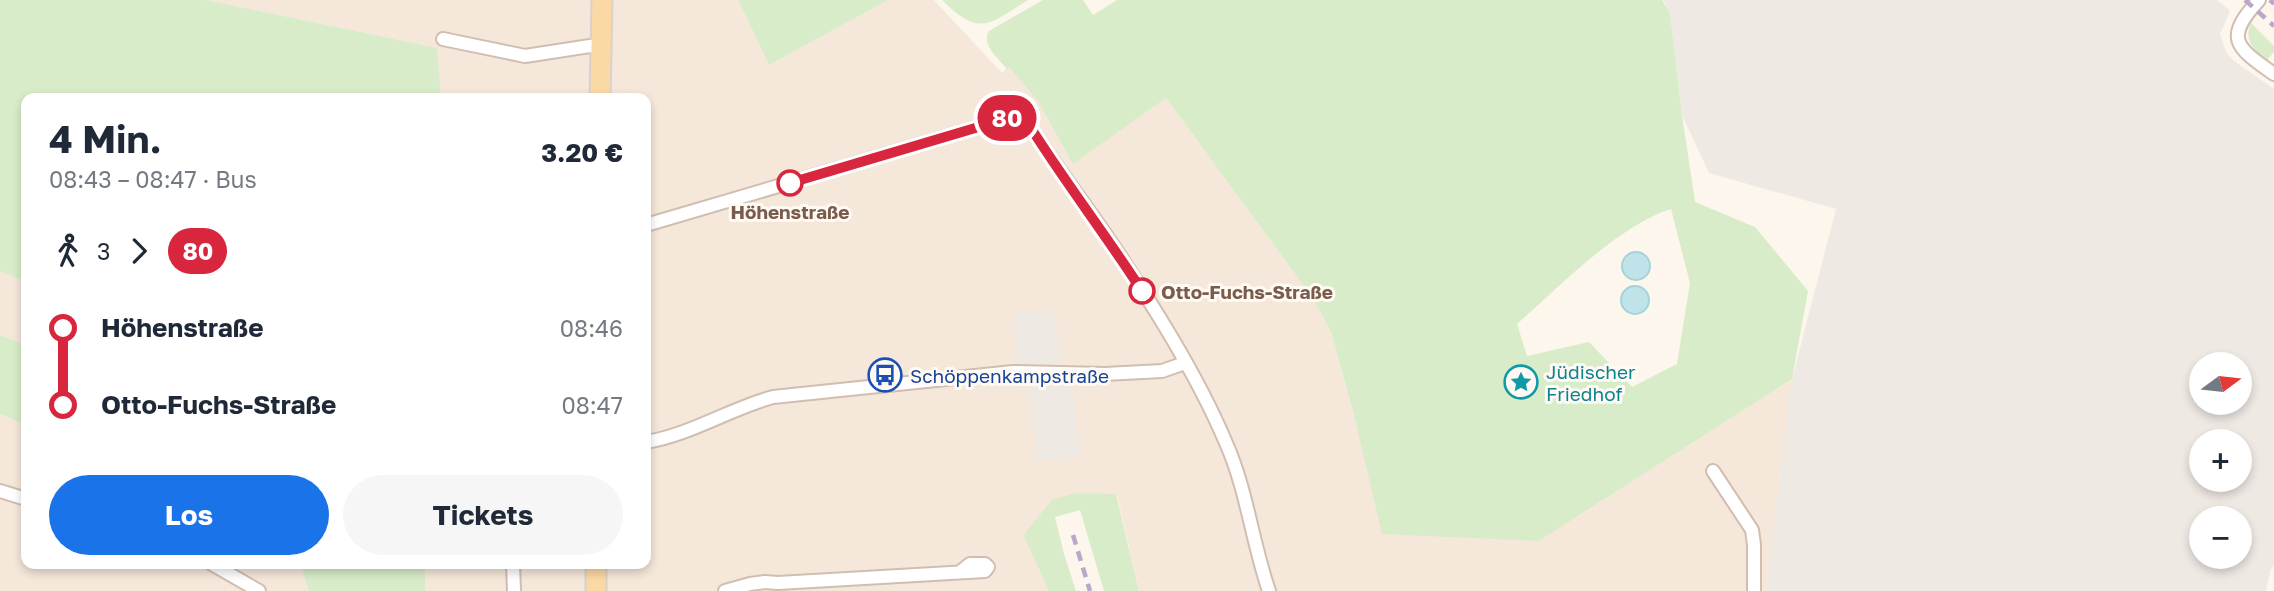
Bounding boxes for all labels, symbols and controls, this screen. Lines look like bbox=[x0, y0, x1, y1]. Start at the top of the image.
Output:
line badge: 80 bbox=[976, 95, 1038, 141]
text: 80 bbox=[992, 103, 1022, 132]
text: 4 Min. bbox=[49, 116, 162, 161]
text: 3.20 € bbox=[541, 137, 623, 168]
text: 08:43 – 08:47 · Bus bbox=[49, 165, 257, 193]
marker: Höhenstraße bbox=[777, 170, 803, 196]
place label: Höhenstraße bbox=[731, 200, 849, 223]
icon: walk bbox=[49, 232, 87, 270]
icon: forward bbox=[120, 232, 158, 270]
text: 80 bbox=[182, 236, 213, 265]
text: 3 bbox=[97, 237, 110, 265]
marker: Otto-Fuchs-Straße bbox=[1129, 278, 1155, 304]
place label: Otto-Fuchs-Straße bbox=[1161, 280, 1333, 303]
text: Höhenstraße bbox=[101, 312, 264, 343]
text: 08:46 bbox=[560, 314, 623, 342]
north arrow bbox=[2189, 352, 2252, 415]
map controls bbox=[2189, 352, 2252, 569]
bus stop icon: Schöppenkampstraße bbox=[866, 356, 904, 394]
place label: Jüdischer Friedhof bbox=[1546, 360, 1636, 405]
place icon: Jüdischer Friedhof bbox=[1502, 363, 1540, 401]
place label: Schöppenkampstraße bbox=[910, 364, 1109, 387]
text: Otto-Fuchs-Straße bbox=[101, 389, 336, 420]
text: 08:47 bbox=[562, 391, 623, 419]
button: + bbox=[2189, 429, 2252, 492]
button: Los bbox=[49, 475, 329, 555]
button: Tickets bbox=[343, 475, 623, 555]
button: − bbox=[2189, 506, 2252, 569]

